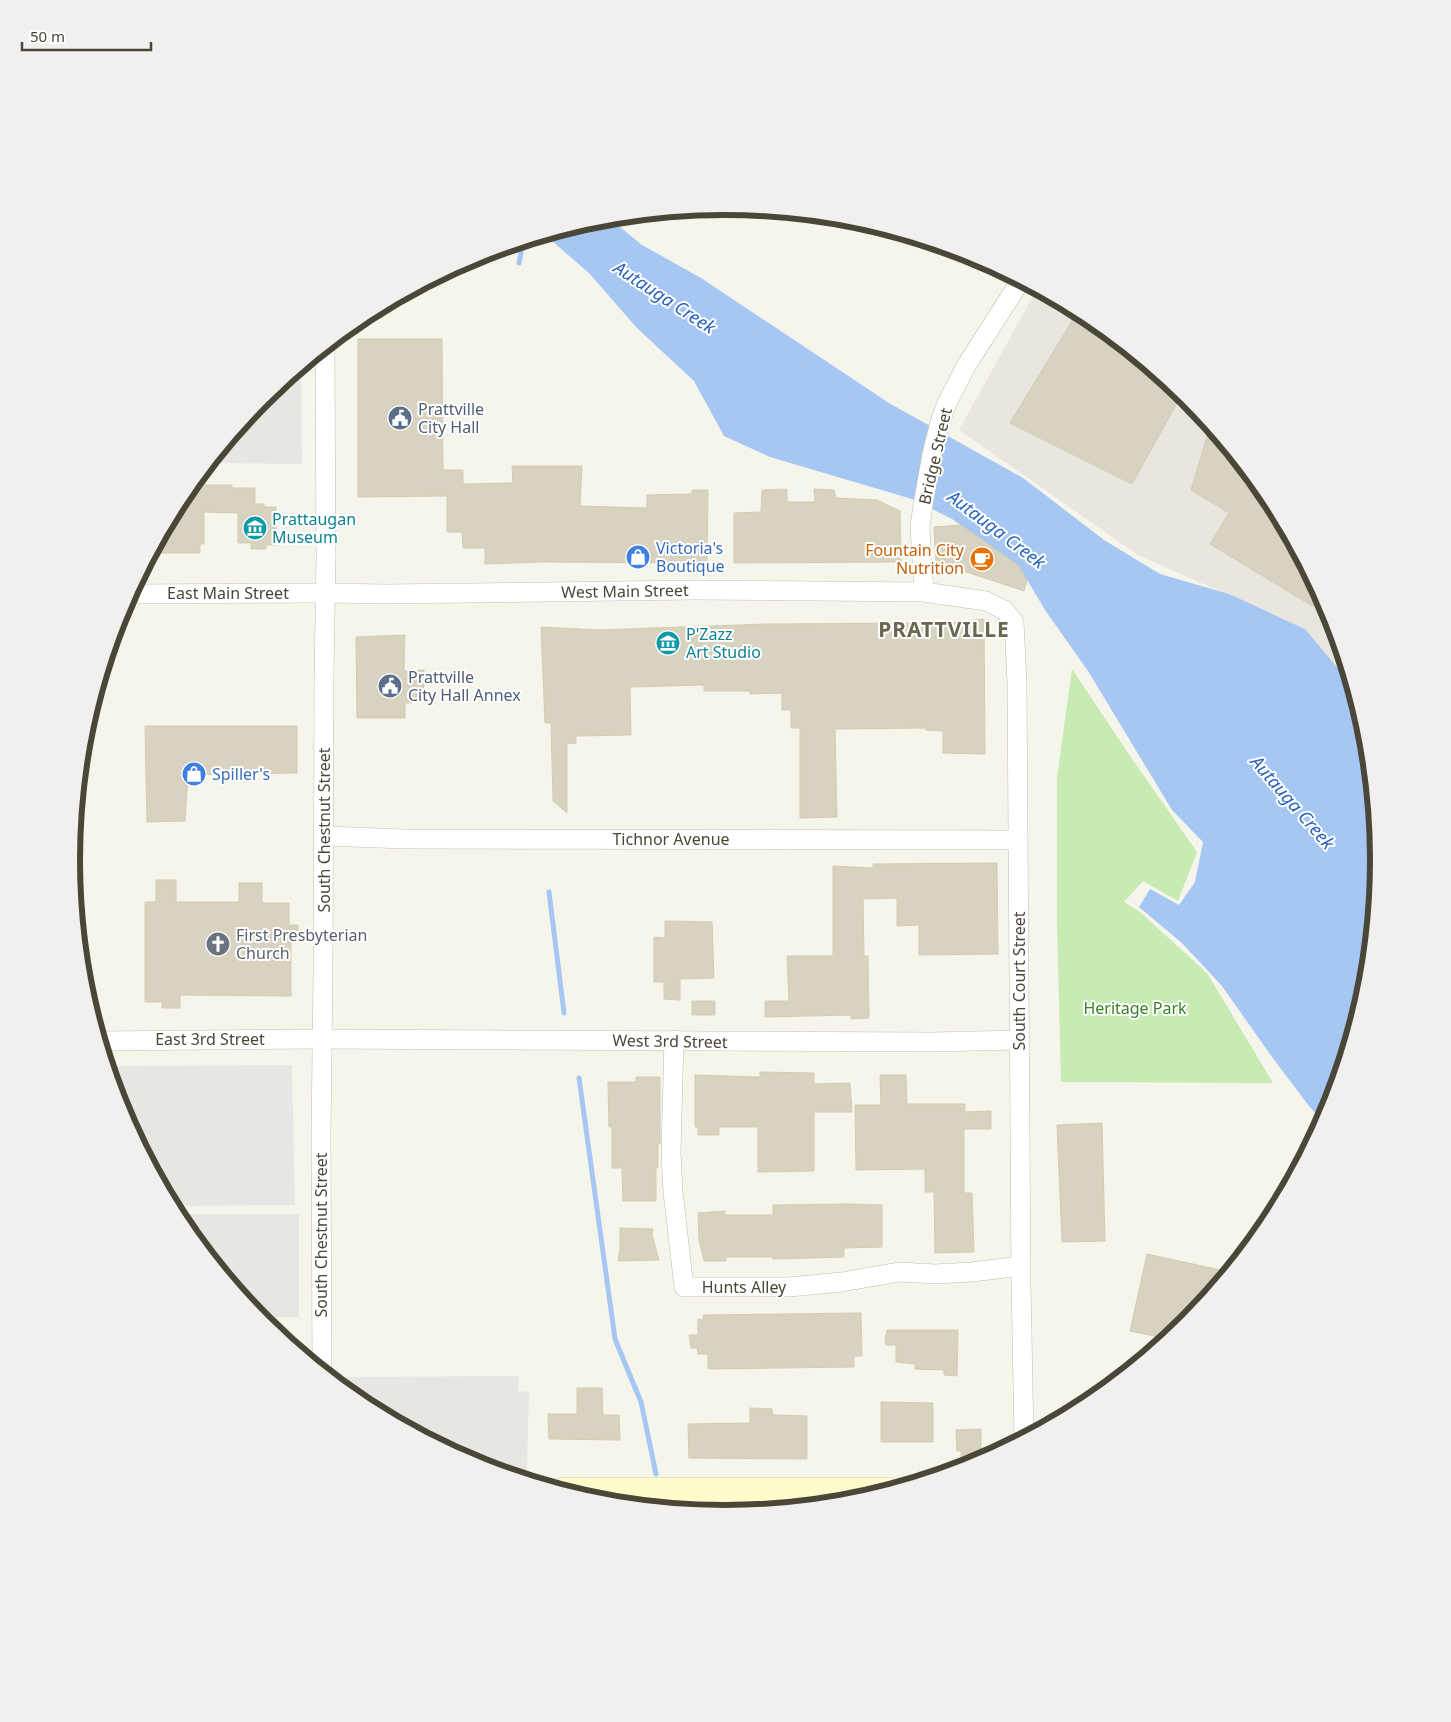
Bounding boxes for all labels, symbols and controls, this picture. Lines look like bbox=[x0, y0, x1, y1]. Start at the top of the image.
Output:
scale bar bbox=[22, 20, 151, 52]
text: 50 m bbox=[30, 26, 65, 46]
water label: Autauga Creek bbox=[608, 254, 721, 339]
place label: Prattville City Hall bbox=[418, 398, 484, 438]
public building icon: Prattville City Hall bbox=[387, 405, 413, 431]
street label: Bridge Street bbox=[913, 405, 957, 507]
water label: Autauga Creek bbox=[942, 483, 1052, 574]
place label: Prattaugan Museum bbox=[272, 508, 356, 548]
museum icon: Prattaugan Museum bbox=[242, 515, 268, 541]
place label: Victoria's Boutique bbox=[656, 537, 725, 577]
place label: Fountain City Nutrition bbox=[865, 539, 965, 579]
shop icon: Victoria's Boutique bbox=[625, 544, 651, 570]
cafe icon: Fountain City Nutrition bbox=[969, 546, 995, 572]
street label: West Main Street bbox=[561, 579, 689, 603]
street label: East Main Street bbox=[167, 582, 289, 604]
district label: PRATTVILLE bbox=[878, 615, 1010, 643]
place label: P'Zazz Art Studio bbox=[686, 623, 761, 663]
museum icon: P'Zazz Art Studio bbox=[655, 630, 681, 656]
place label: Prattville City Hall Annex bbox=[408, 666, 521, 706]
public building icon: Prattville City Hall Annex bbox=[377, 673, 403, 699]
street label: South Chestnut Street bbox=[313, 747, 335, 913]
water label: Autauga Creek bbox=[1244, 749, 1341, 855]
shop icon: Spiller's bbox=[181, 761, 207, 787]
place label: Spiller's bbox=[212, 763, 270, 785]
street label: Tichnor Avenue bbox=[612, 828, 730, 850]
street label: South Court Street bbox=[1008, 911, 1030, 1051]
place label: First Presbyterian Church bbox=[236, 924, 367, 964]
church icon: First Presbyterian Church bbox=[205, 931, 231, 957]
park label: Heritage Park bbox=[1083, 997, 1187, 1019]
street label: East 3rd Street bbox=[155, 1028, 265, 1050]
street label: West 3rd Street bbox=[612, 1029, 728, 1053]
street label: South Chestnut Street bbox=[310, 1152, 332, 1318]
street label: Hunts Alley bbox=[702, 1276, 787, 1298]

